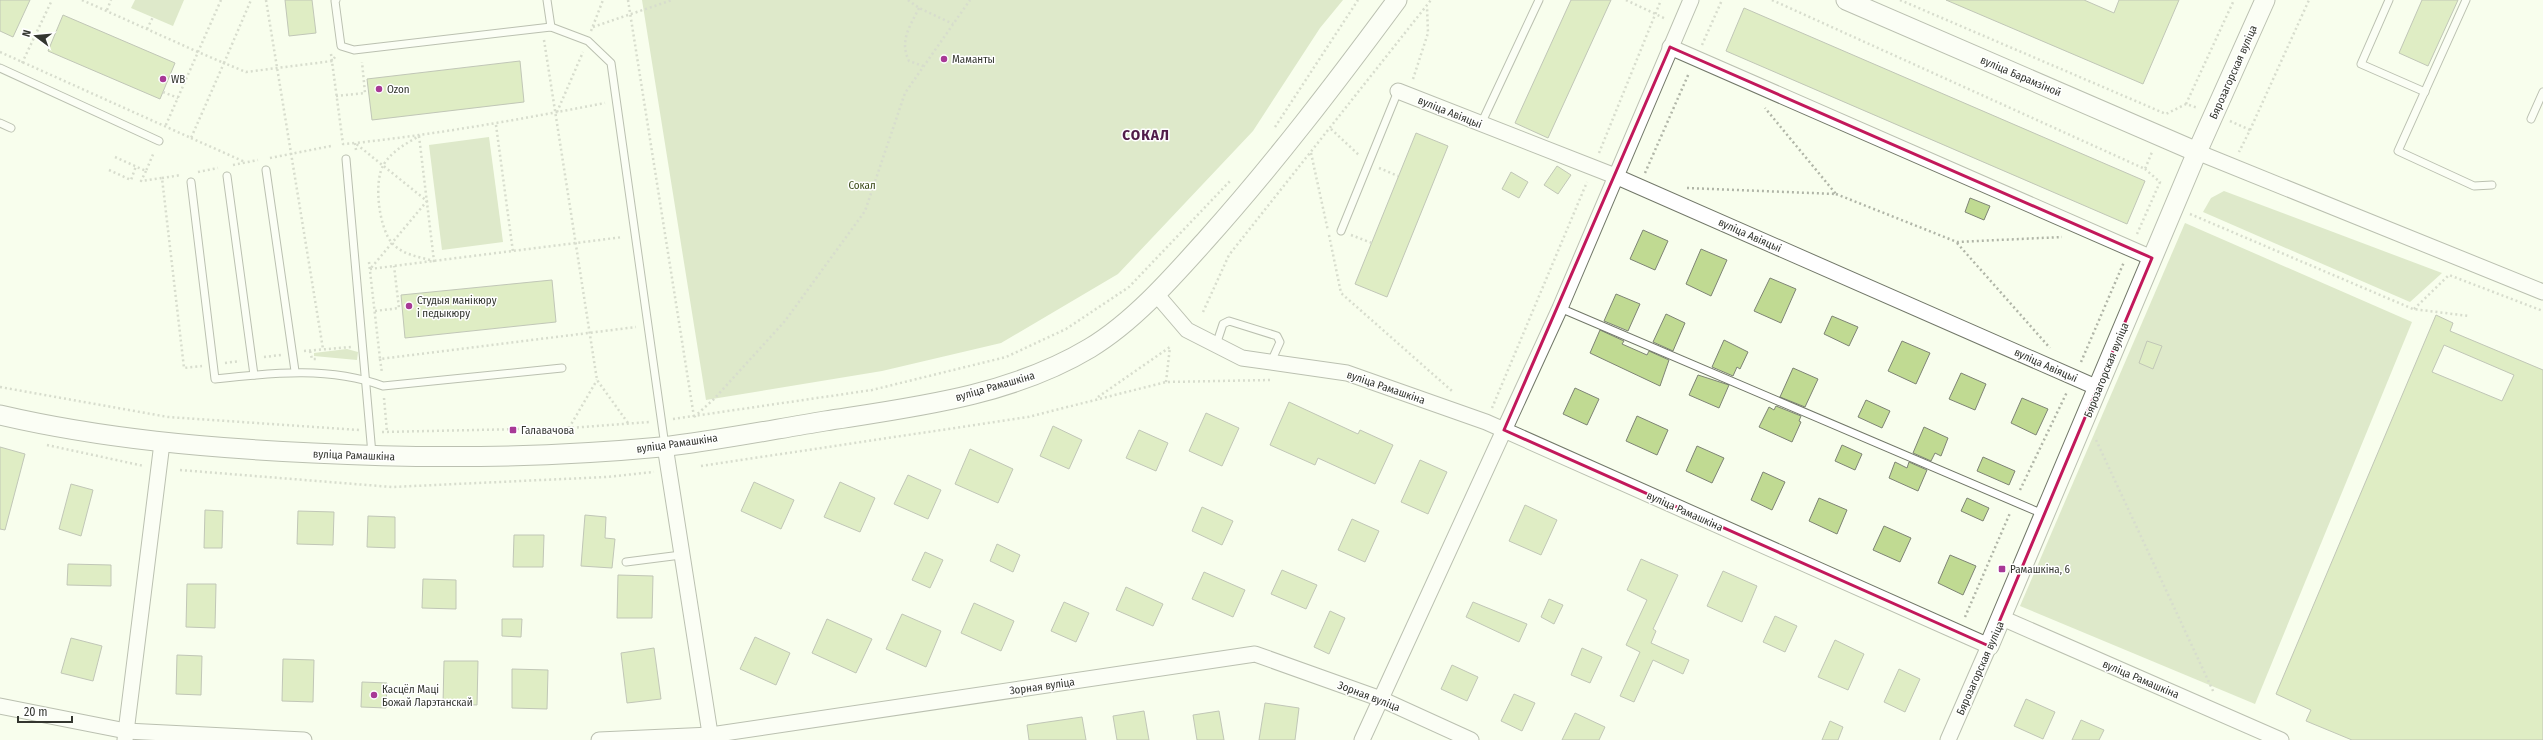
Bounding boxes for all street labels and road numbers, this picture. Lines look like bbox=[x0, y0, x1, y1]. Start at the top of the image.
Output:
street label: Бярозагорская вуліца bbox=[2207, 23, 2260, 121]
street label: вуліца Барамзіной bbox=[1978, 54, 2063, 99]
street label: вуліца Авіяцыі bbox=[1416, 94, 1484, 131]
street label: вуліца Авіяцыі bbox=[1716, 216, 1784, 255]
street label: Бярозагорская вуліца bbox=[2081, 321, 2131, 420]
street label: вуліца Авіяцыі bbox=[2012, 346, 2080, 385]
street label: вуліца Рамашкіна bbox=[1345, 368, 1427, 407]
street label: вуліца Рамашкіна bbox=[954, 369, 1036, 404]
street label: вуліца Рамашкіна bbox=[636, 431, 719, 456]
street label: вуліца Рамашкіна bbox=[313, 448, 395, 463]
street label: вуліца Рамашкіна bbox=[1645, 489, 1725, 534]
street label: Бярозагорская вуліца bbox=[1954, 619, 2007, 717]
street label: вуліца Рамашкіна bbox=[2100, 657, 2181, 701]
street label: Зорная вуліца bbox=[1009, 675, 1076, 698]
street label: Зорная вуліца bbox=[1336, 679, 1402, 714]

